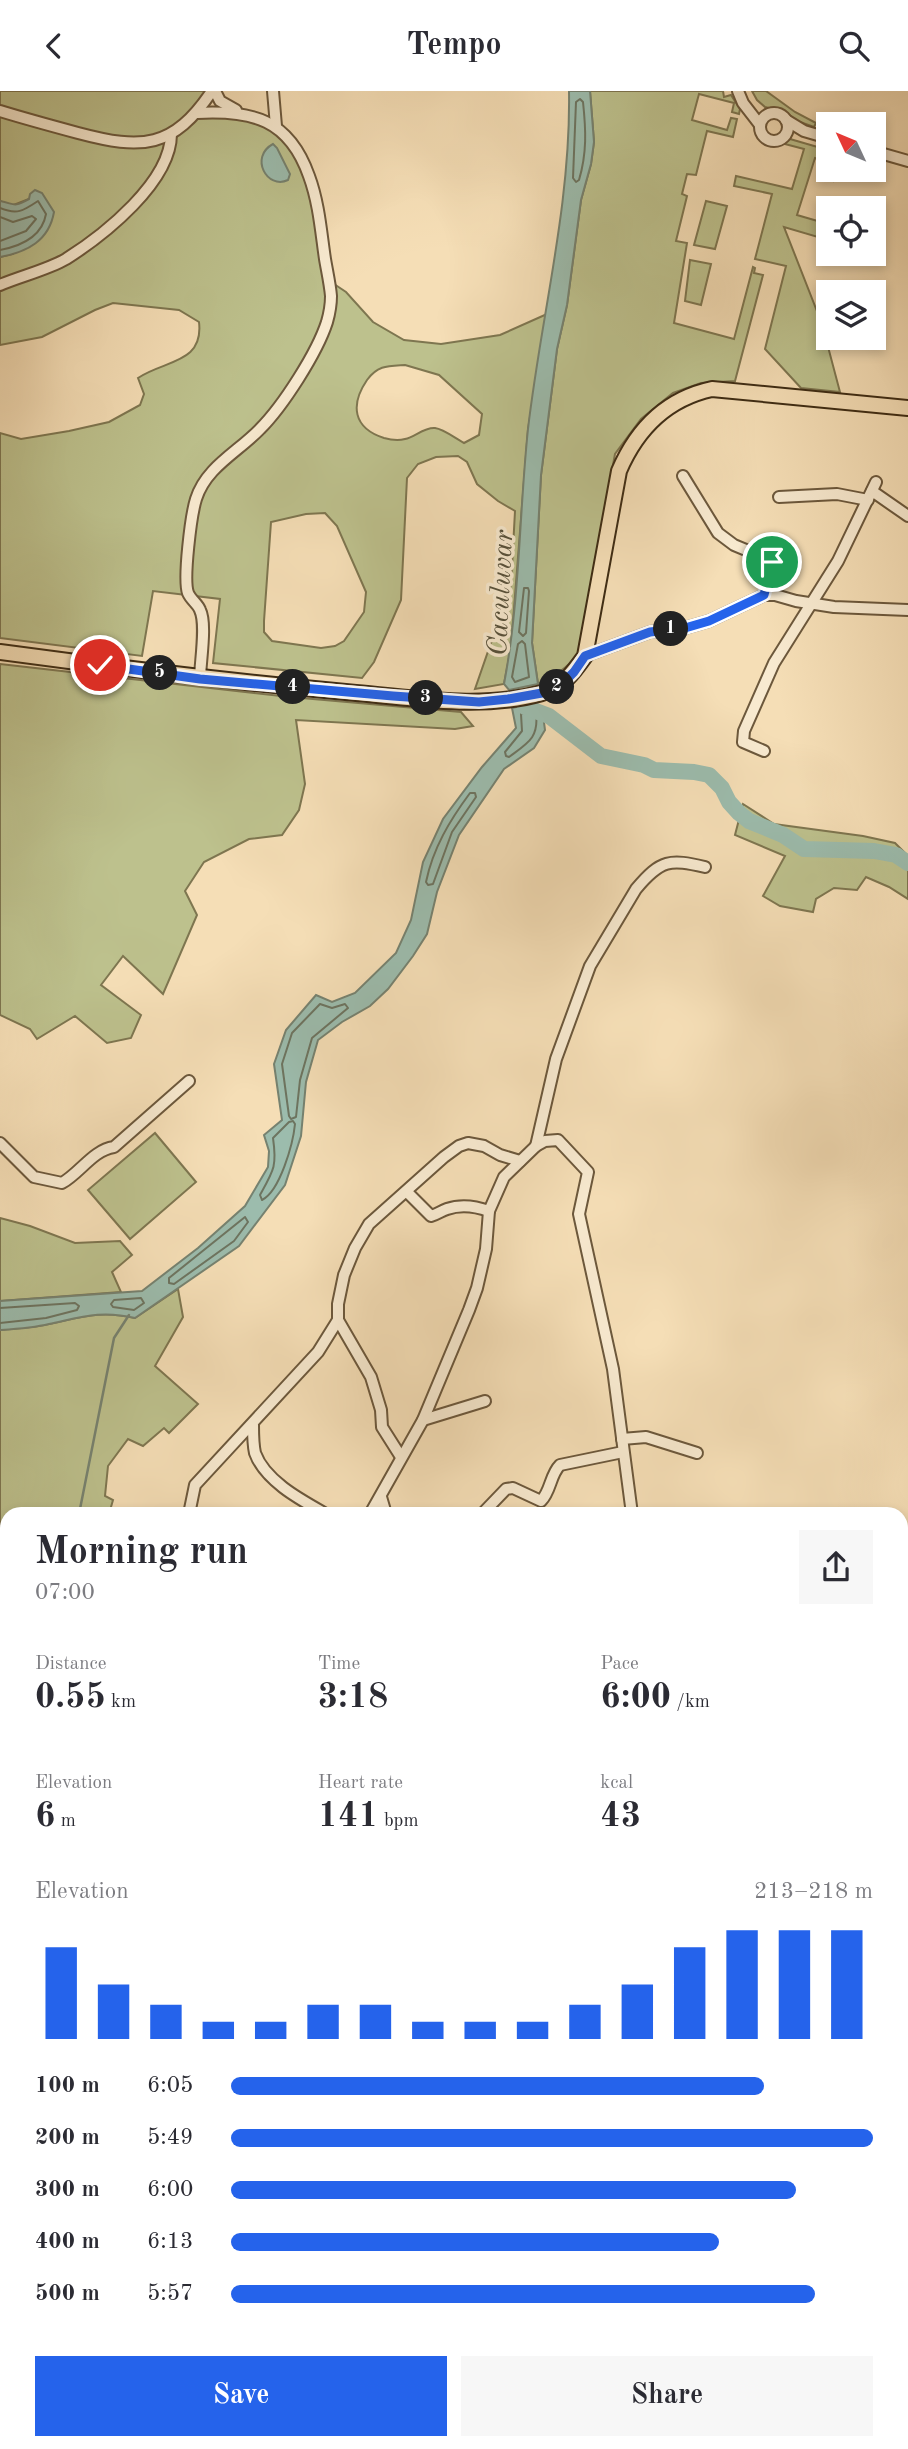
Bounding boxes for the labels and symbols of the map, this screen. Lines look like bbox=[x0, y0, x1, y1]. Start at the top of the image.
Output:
north arrow bbox=[816, 112, 886, 182]
water label: Caculuvar bbox=[485, 529, 519, 657]
pin bbox=[742, 532, 802, 592]
pin: 1 bbox=[654, 611, 688, 647]
pin bbox=[70, 635, 130, 695]
pin: 5 bbox=[142, 655, 178, 691]
pin: 4 bbox=[276, 669, 310, 705]
pin: 2 bbox=[540, 669, 574, 705]
pin: 3 bbox=[408, 681, 444, 715]

